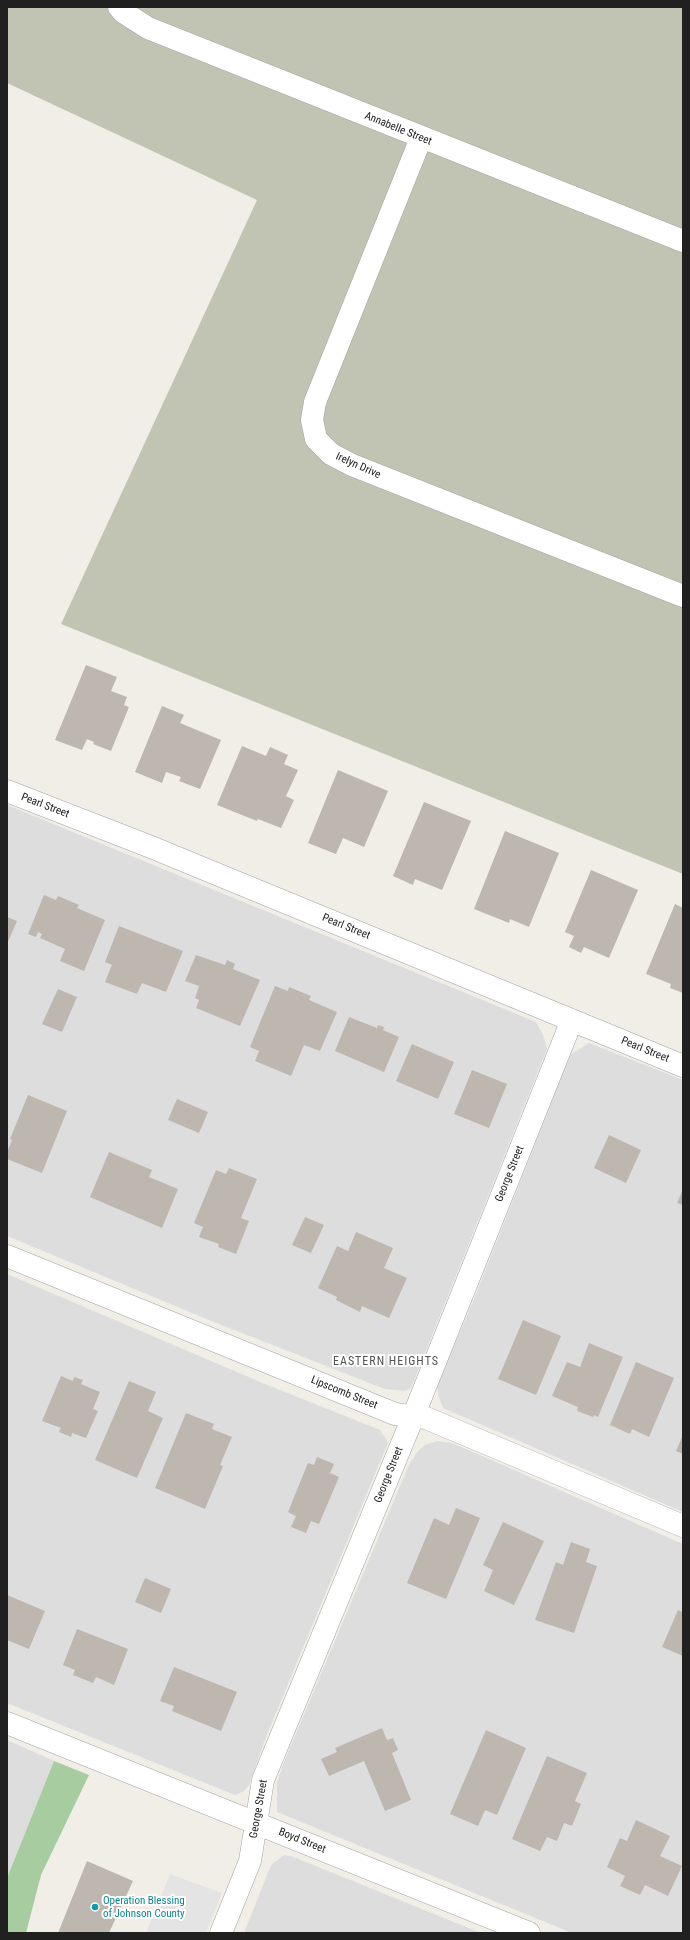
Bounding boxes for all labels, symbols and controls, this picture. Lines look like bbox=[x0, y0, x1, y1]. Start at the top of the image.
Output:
street label: Annabelle Street bbox=[362, 110, 434, 148]
street label: Irelyn Drive bbox=[333, 450, 383, 482]
street label: Pearl Street bbox=[19, 791, 71, 821]
street label: Pearl Street bbox=[320, 911, 372, 943]
street label: Pearl Street bbox=[619, 1034, 671, 1066]
street label: George Street bbox=[493, 1144, 527, 1204]
district label: EASTERN HEIGHTS bbox=[333, 1355, 439, 1369]
street label: Lipscomb Street bbox=[309, 1374, 379, 1412]
street label: George Street bbox=[372, 1445, 406, 1505]
street label: George Street bbox=[247, 1779, 271, 1839]
street label: Boyd Street bbox=[276, 1826, 328, 1856]
place label: Operation Blessing of Johnson County bbox=[103, 1894, 185, 1920]
marker: Operation Blessing of Johnson County bbox=[90, 1902, 100, 1912]

